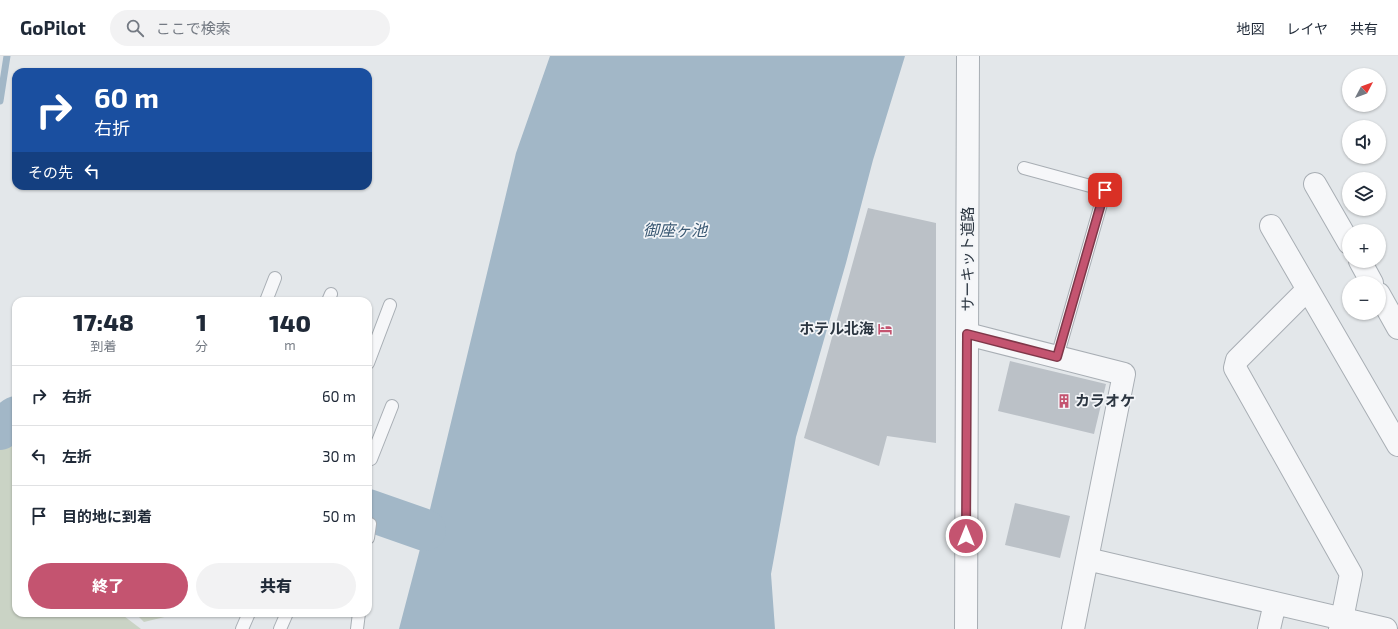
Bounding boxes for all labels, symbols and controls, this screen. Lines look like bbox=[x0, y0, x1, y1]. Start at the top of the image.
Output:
search box bbox=[110, 10, 390, 46]
text: GoPilot bbox=[20, 16, 86, 39]
icon: search bbox=[124, 17, 146, 39]
text: ここで検索 bbox=[156, 19, 231, 37]
text: 地図 bbox=[1236, 20, 1264, 37]
text: レイヤ bbox=[1286, 20, 1328, 37]
text: 共有 bbox=[1350, 20, 1378, 37]
north arrow bbox=[1342, 68, 1386, 112]
map controls bbox=[1342, 68, 1386, 320]
text: 60 m bbox=[94, 80, 159, 114]
icon: right bbox=[28, 84, 80, 136]
text: 右折 bbox=[94, 117, 130, 139]
button: sound bbox=[1342, 120, 1386, 164]
icon: left bbox=[81, 160, 103, 182]
text: その先 bbox=[28, 163, 73, 181]
button: layers bbox=[1342, 172, 1386, 216]
pin bbox=[1088, 173, 1122, 207]
icon: arrive bbox=[1094, 179, 1116, 201]
street label: サーキット道路 bbox=[958, 206, 976, 312]
water label: 御座ヶ池 bbox=[643, 220, 709, 239]
button: + bbox=[1342, 224, 1386, 268]
button: − bbox=[1342, 276, 1386, 320]
text: 17:48 bbox=[73, 307, 134, 336]
text: 1 bbox=[196, 307, 207, 336]
text: 140 bbox=[269, 308, 311, 337]
place label: ホテル北海 bbox=[799, 319, 874, 337]
hotel icon: ホテル北海 bbox=[877, 321, 893, 337]
text: m bbox=[284, 337, 296, 353]
text: 到着 bbox=[90, 338, 116, 354]
text: 分 bbox=[195, 338, 208, 354]
icon: right bbox=[28, 385, 50, 407]
text: 右折 bbox=[62, 387, 92, 405]
text: 60 m bbox=[322, 387, 356, 405]
place label: カラオケ bbox=[1075, 391, 1135, 409]
building icon: カラオケ bbox=[1056, 393, 1072, 409]
icon: left bbox=[28, 445, 50, 467]
text: 左折 bbox=[62, 447, 92, 465]
text: 30 m bbox=[322, 447, 356, 465]
icon: arrive bbox=[28, 505, 50, 527]
text: 目的地に到着 bbox=[62, 507, 152, 525]
text: 50 m bbox=[322, 507, 356, 525]
position arrow bbox=[945, 515, 987, 557]
button: 終了 bbox=[28, 563, 188, 609]
button: 共有 bbox=[196, 563, 356, 609]

